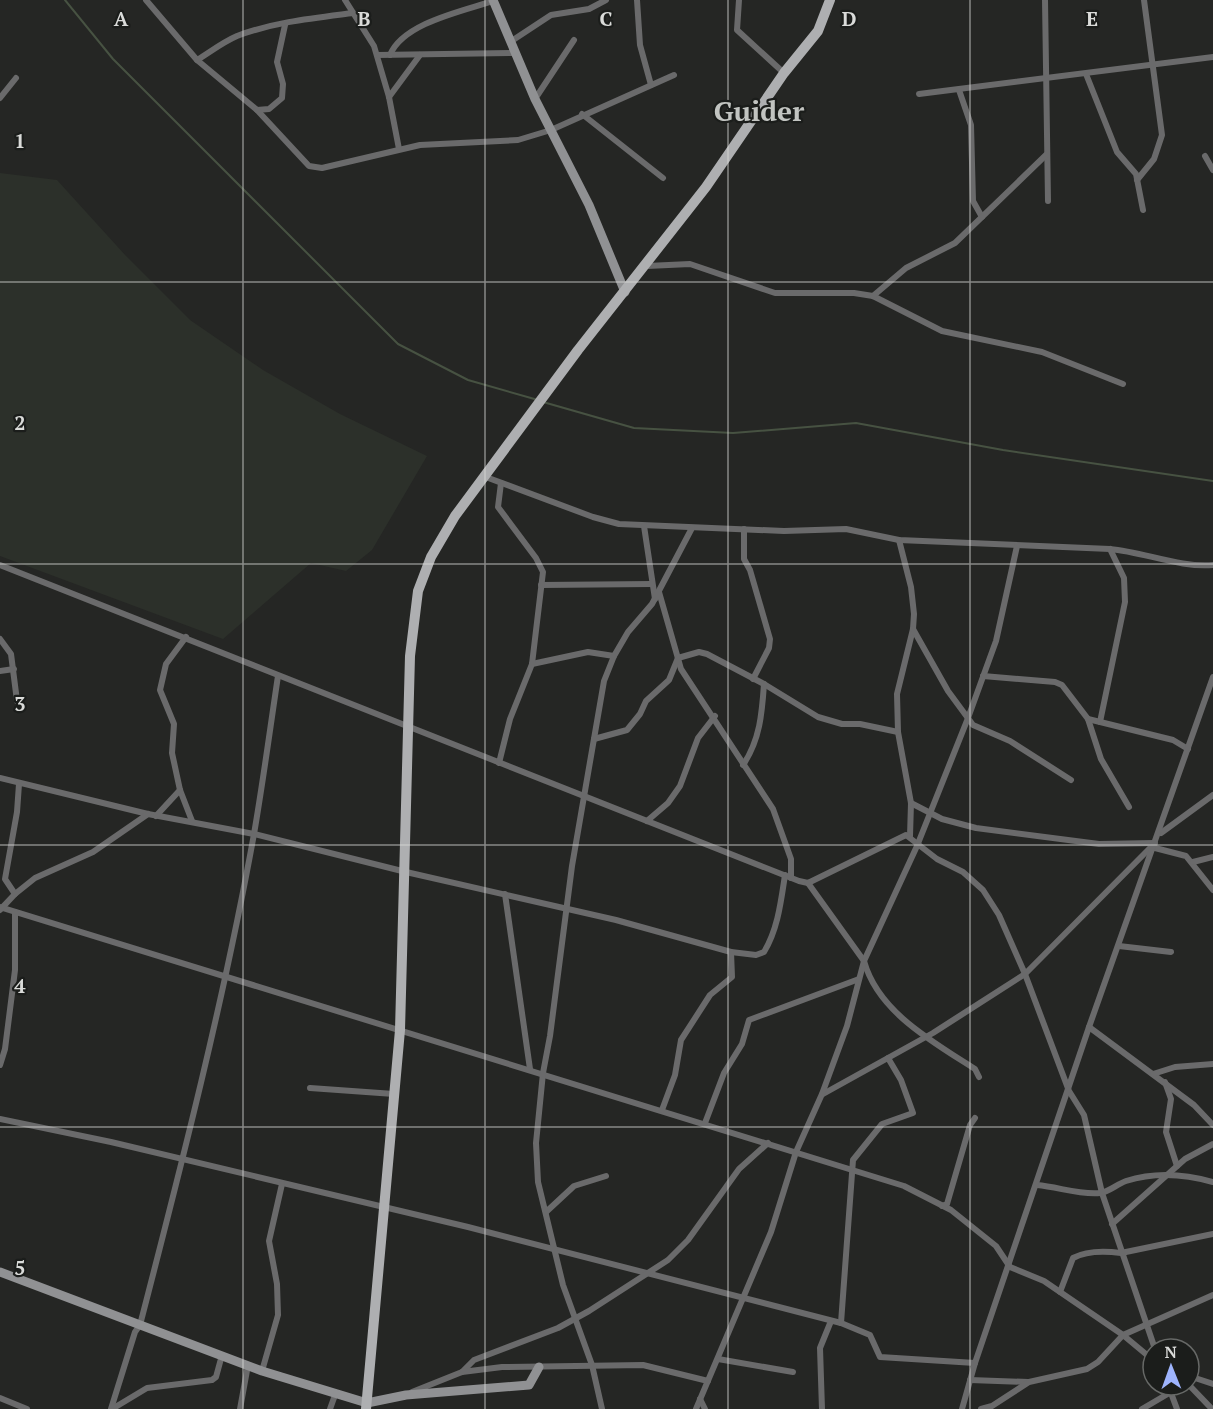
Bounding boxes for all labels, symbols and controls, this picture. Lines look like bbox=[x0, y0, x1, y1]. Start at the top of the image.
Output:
text: A bbox=[114, 5, 129, 32]
text: B bbox=[358, 5, 371, 32]
text: C bbox=[599, 5, 613, 32]
text: D bbox=[842, 5, 856, 32]
text: E bbox=[1086, 5, 1098, 32]
district label: Guider bbox=[714, 92, 804, 129]
text: 1 bbox=[14, 127, 26, 154]
text: 2 bbox=[14, 409, 26, 436]
text: 3 bbox=[14, 690, 26, 717]
text: 4 bbox=[14, 972, 26, 999]
text: 5 bbox=[14, 1254, 26, 1281]
north arrow bbox=[1141, 1337, 1201, 1397]
text: N bbox=[1164, 1341, 1177, 1363]

